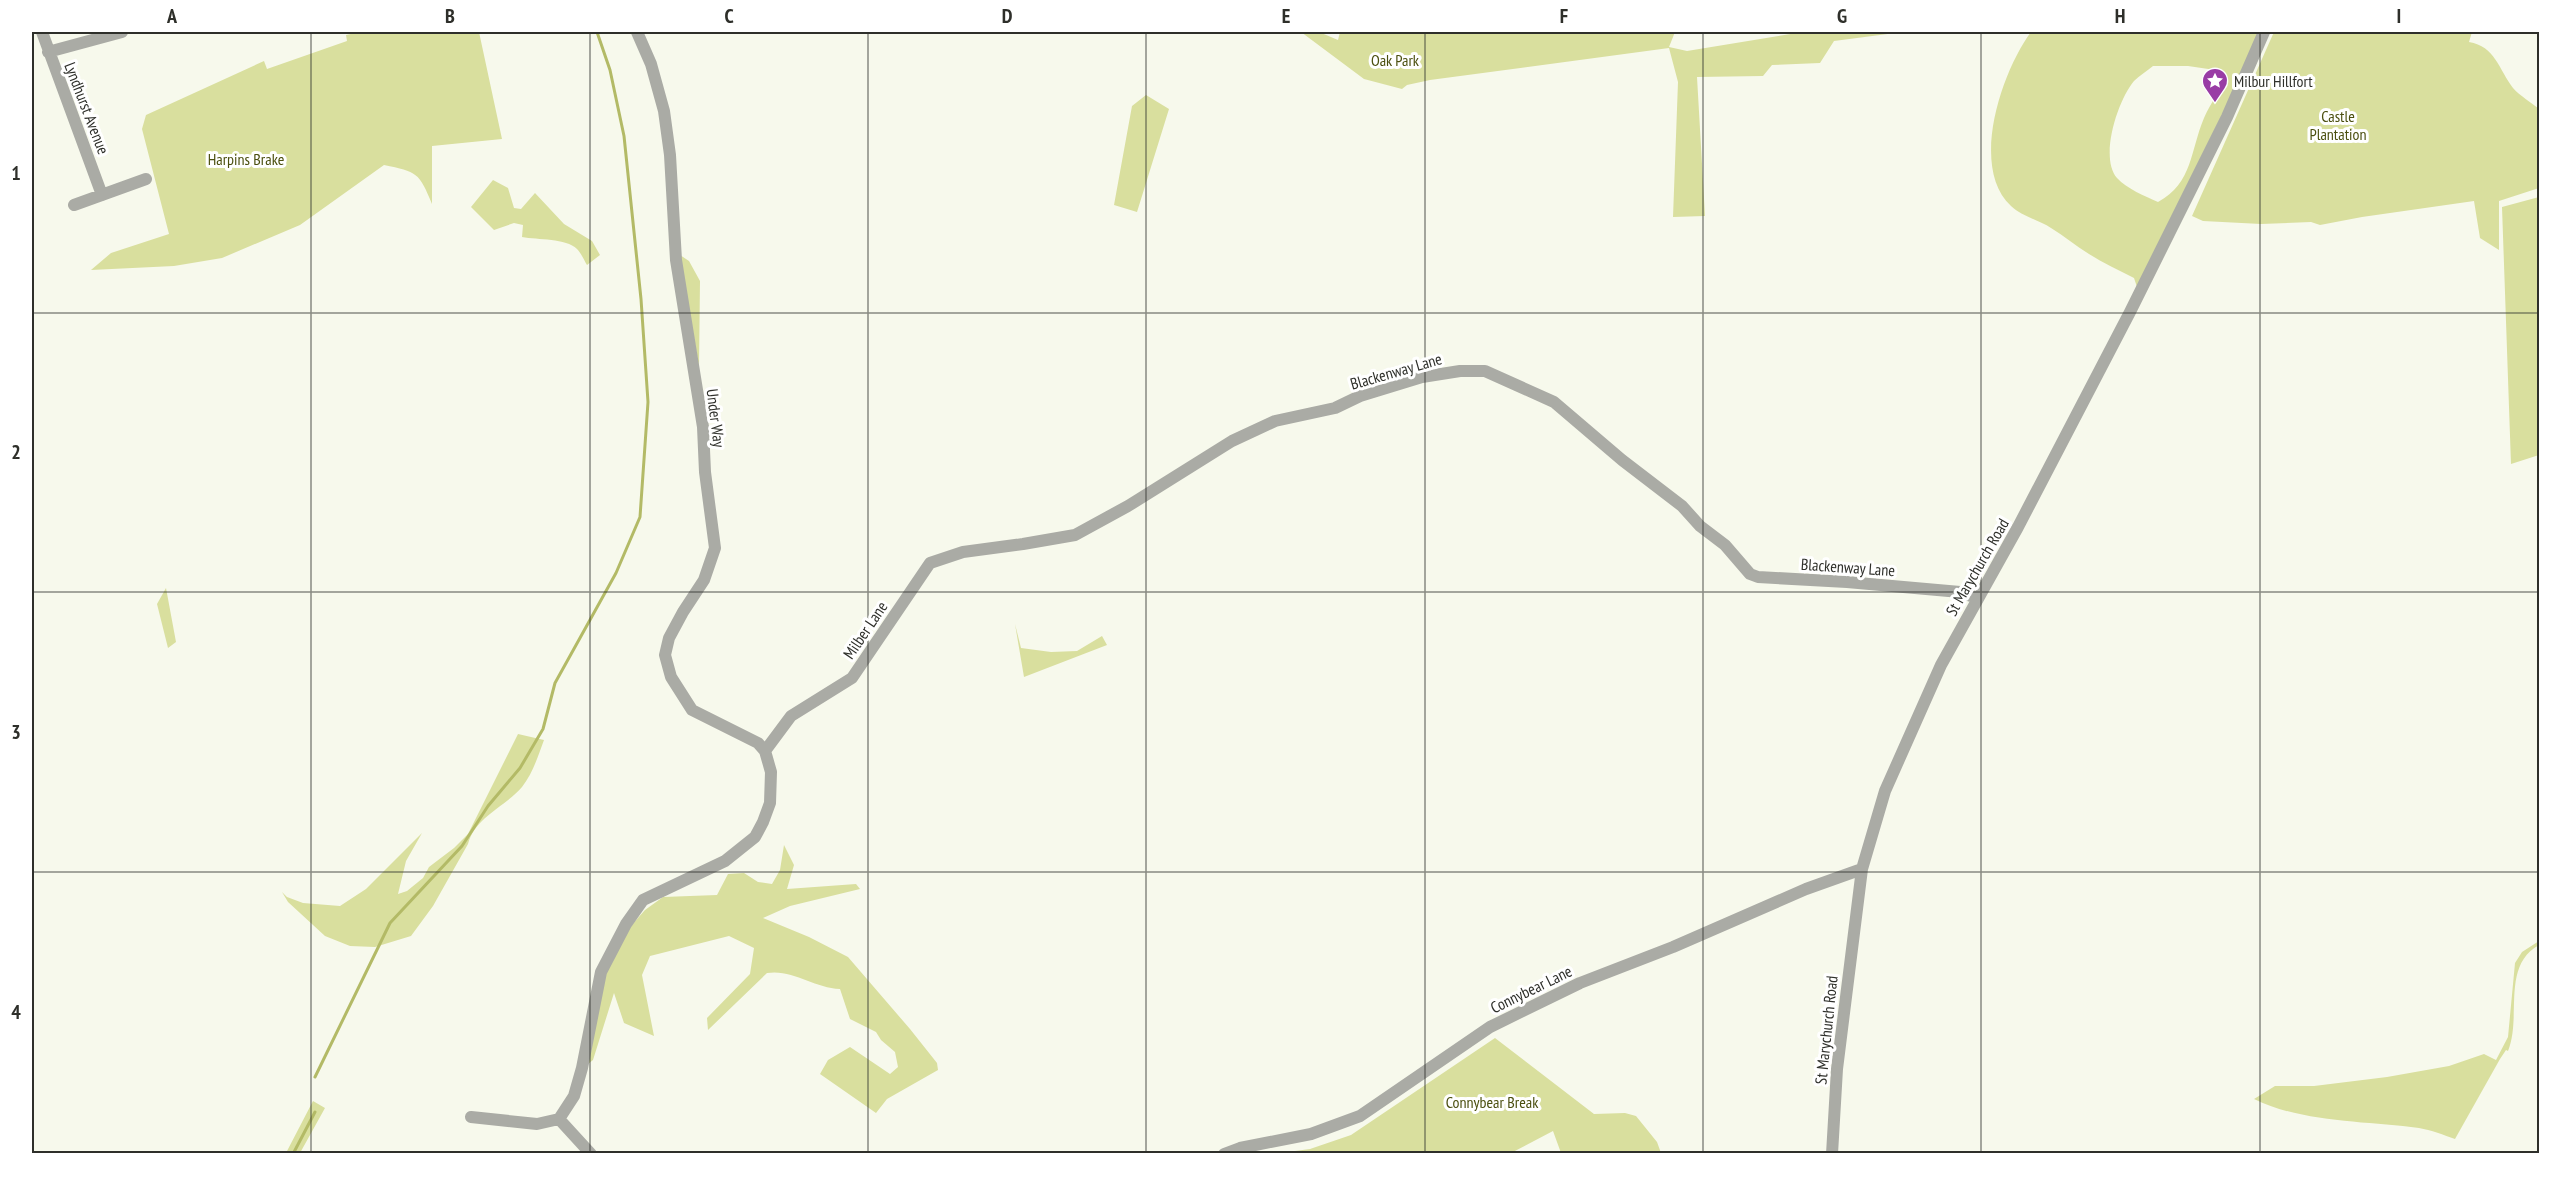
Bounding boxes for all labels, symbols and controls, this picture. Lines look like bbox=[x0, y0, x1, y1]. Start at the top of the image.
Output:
text: A bbox=[166, 3, 178, 29]
text: B bbox=[445, 3, 455, 29]
text: C bbox=[724, 3, 734, 29]
text: D bbox=[1002, 3, 1013, 29]
text: E bbox=[1282, 3, 1290, 29]
text: F bbox=[1560, 3, 1568, 29]
text: G bbox=[1837, 3, 1847, 29]
text: H bbox=[2115, 3, 2125, 29]
text: I bbox=[2397, 3, 2401, 29]
park label: Oak Park bbox=[1371, 50, 1420, 70]
street label: Lyndhurst Avenue bbox=[60, 59, 114, 157]
place icon: Milbur Hillfort bbox=[2200, 66, 2230, 104]
place label: Milbur Hillfort bbox=[2234, 71, 2313, 91]
park label: Castle Plantation bbox=[2310, 106, 2366, 144]
park label: Harpins Brake bbox=[208, 149, 284, 169]
text: 1 bbox=[11, 160, 21, 186]
street label: Blackenway Lane bbox=[1348, 348, 1444, 394]
street label: Under Way bbox=[702, 387, 730, 449]
text: 2 bbox=[11, 439, 21, 465]
street label: St Marychurch Road bbox=[1941, 515, 2013, 619]
street label: Blackenway Lane bbox=[1800, 554, 1896, 580]
street label: Milber Lane bbox=[838, 597, 892, 663]
text: 3 bbox=[11, 719, 21, 745]
street label: Connybear Lane bbox=[1487, 961, 1575, 1017]
street label: St Marychurch Road bbox=[1810, 975, 1842, 1085]
text: 4 bbox=[11, 999, 21, 1025]
park label: Connybear Break bbox=[1446, 1092, 1539, 1112]

